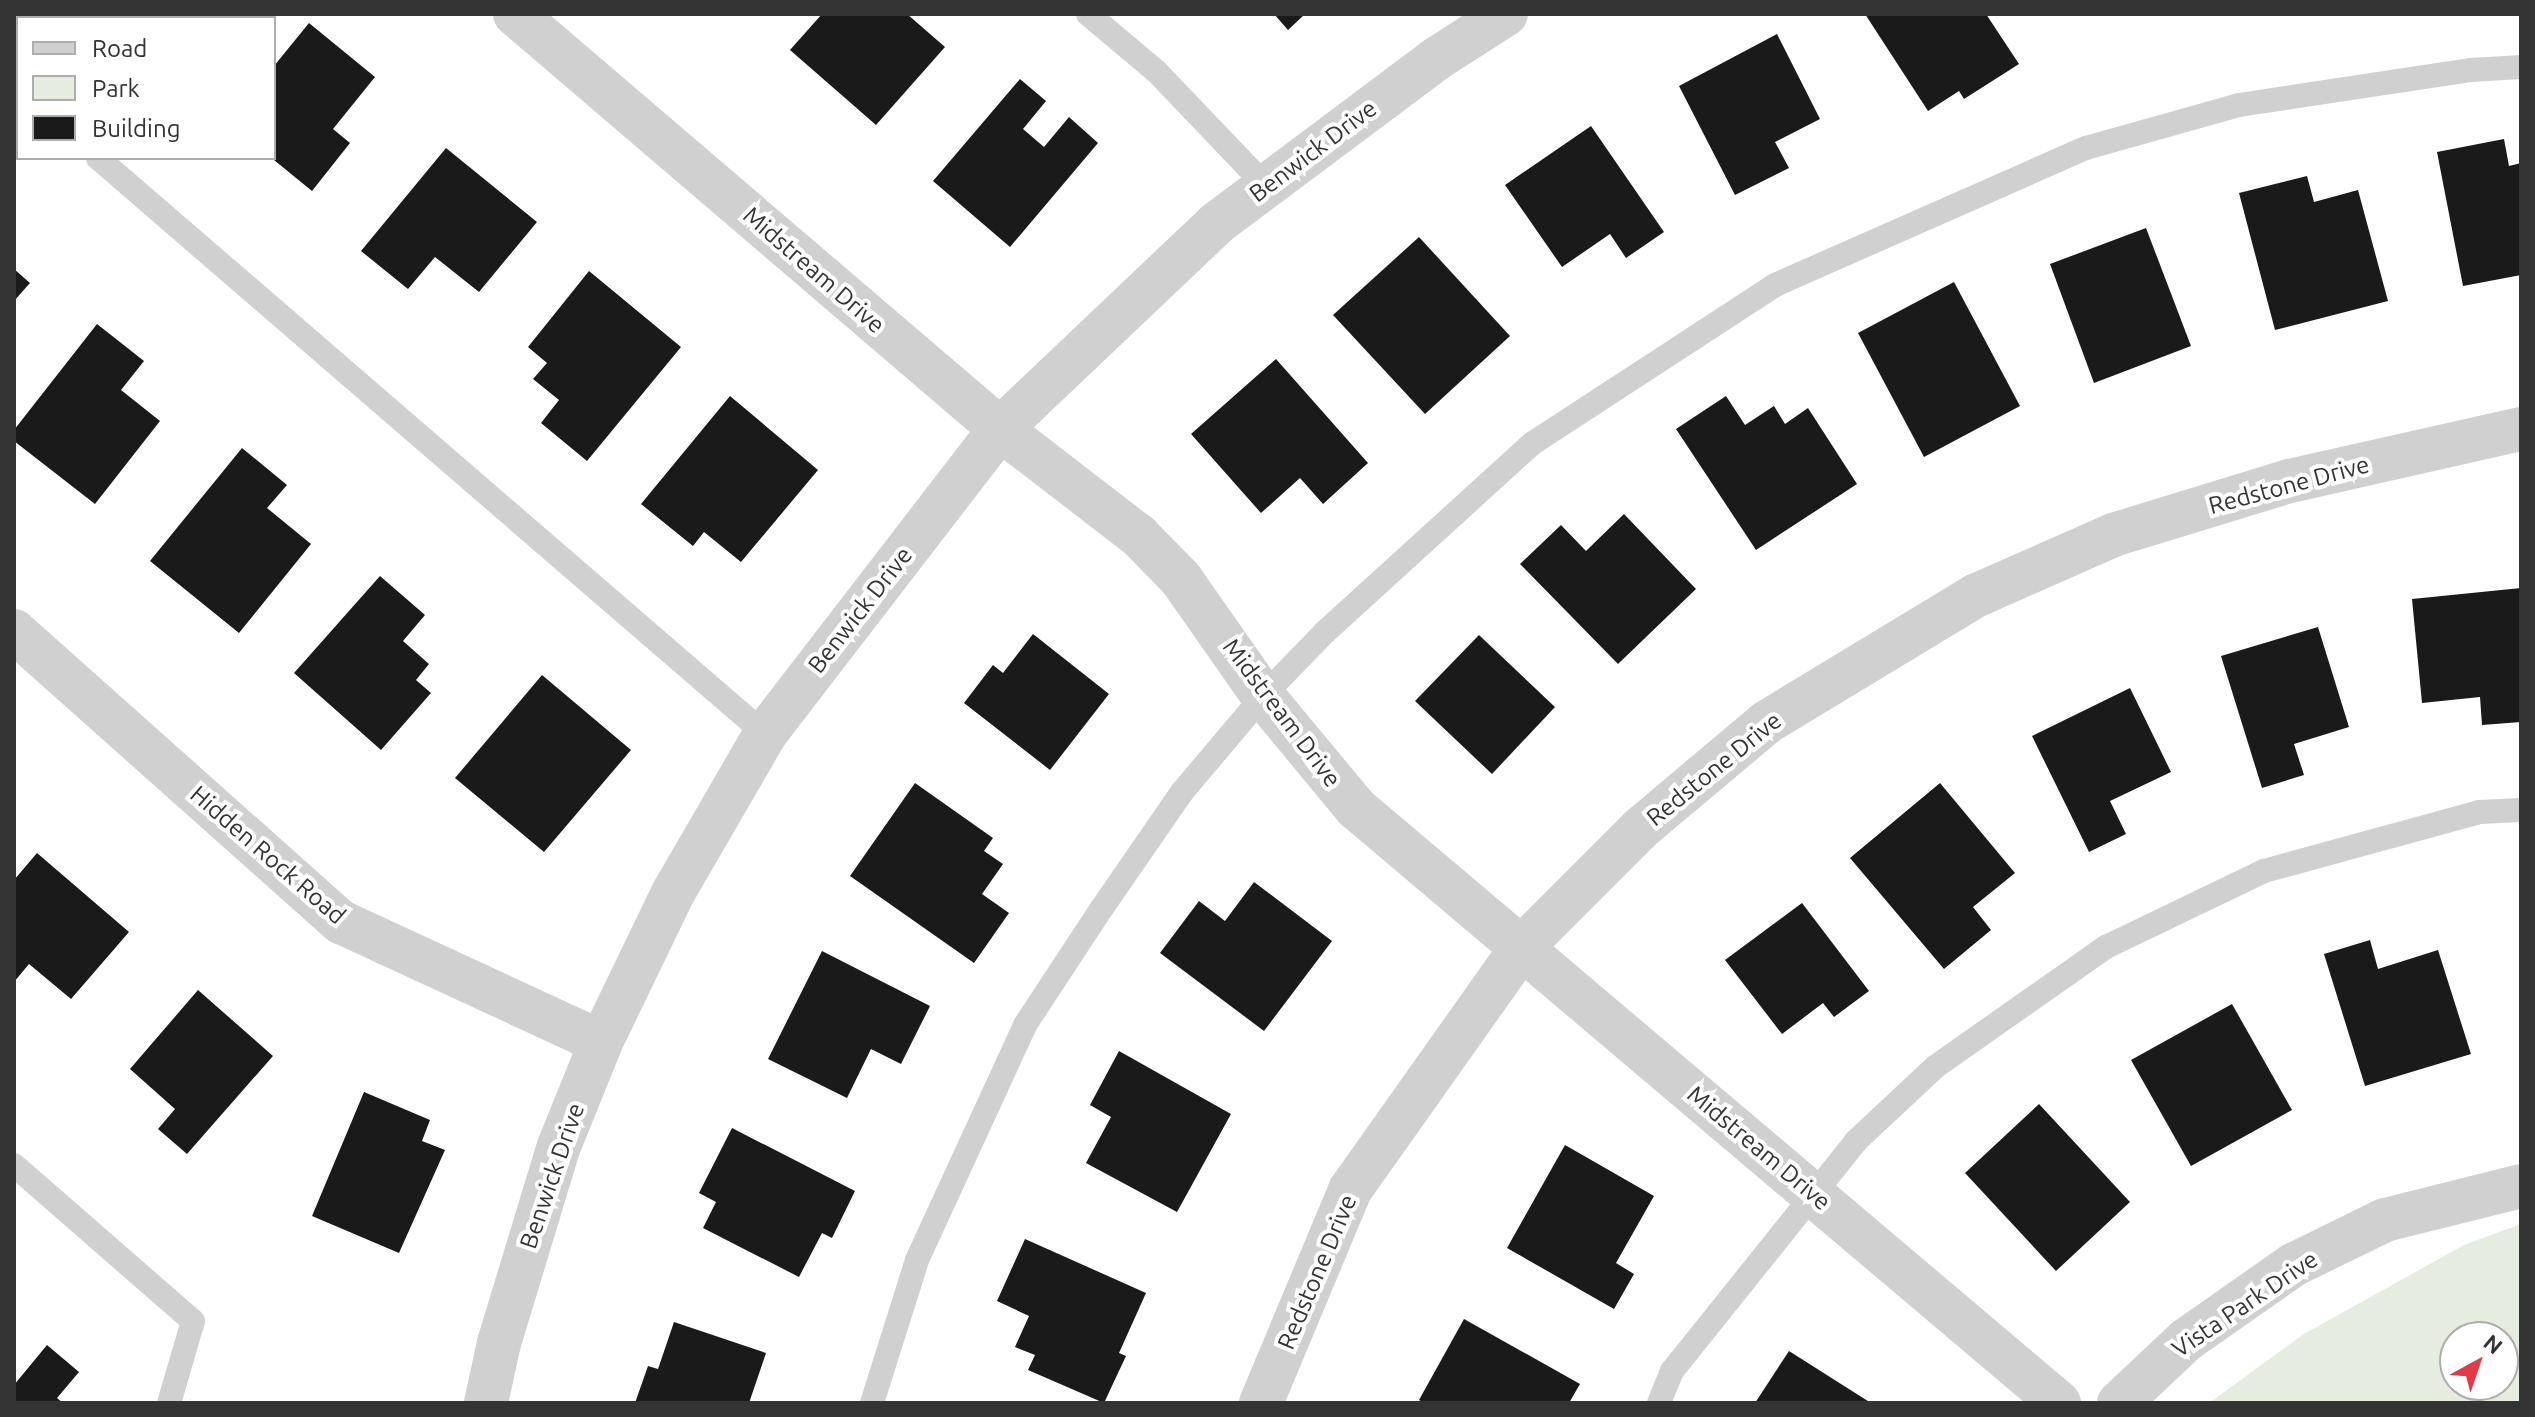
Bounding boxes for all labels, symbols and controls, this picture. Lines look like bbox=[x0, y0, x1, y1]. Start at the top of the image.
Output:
legend bbox=[16, 16, 276, 160]
text: Road bbox=[92, 35, 147, 62]
text: Park bbox=[92, 75, 140, 102]
street label: Benwick Drive bbox=[1244, 94, 1382, 208]
text: Building bbox=[92, 115, 180, 142]
street label: Midstream Drive bbox=[737, 201, 891, 339]
street label: Redstone Drive bbox=[2205, 450, 2373, 520]
street label: Benwick Drive bbox=[802, 541, 918, 679]
street label: Midstream Drive bbox=[1217, 633, 1347, 793]
street label: Redstone Drive bbox=[1641, 706, 1787, 832]
street label: Hidden Rock Road bbox=[185, 780, 351, 930]
street label: Midstream Drive bbox=[1681, 1080, 1837, 1216]
street label: Benwick Drive bbox=[514, 1099, 590, 1253]
street label: Redstone Drive bbox=[1271, 1190, 1363, 1354]
street label: Vista Park Drive bbox=[2167, 1245, 2323, 1363]
north arrow bbox=[2439, 1321, 2519, 1401]
text: N bbox=[2479, 1329, 2508, 1359]

